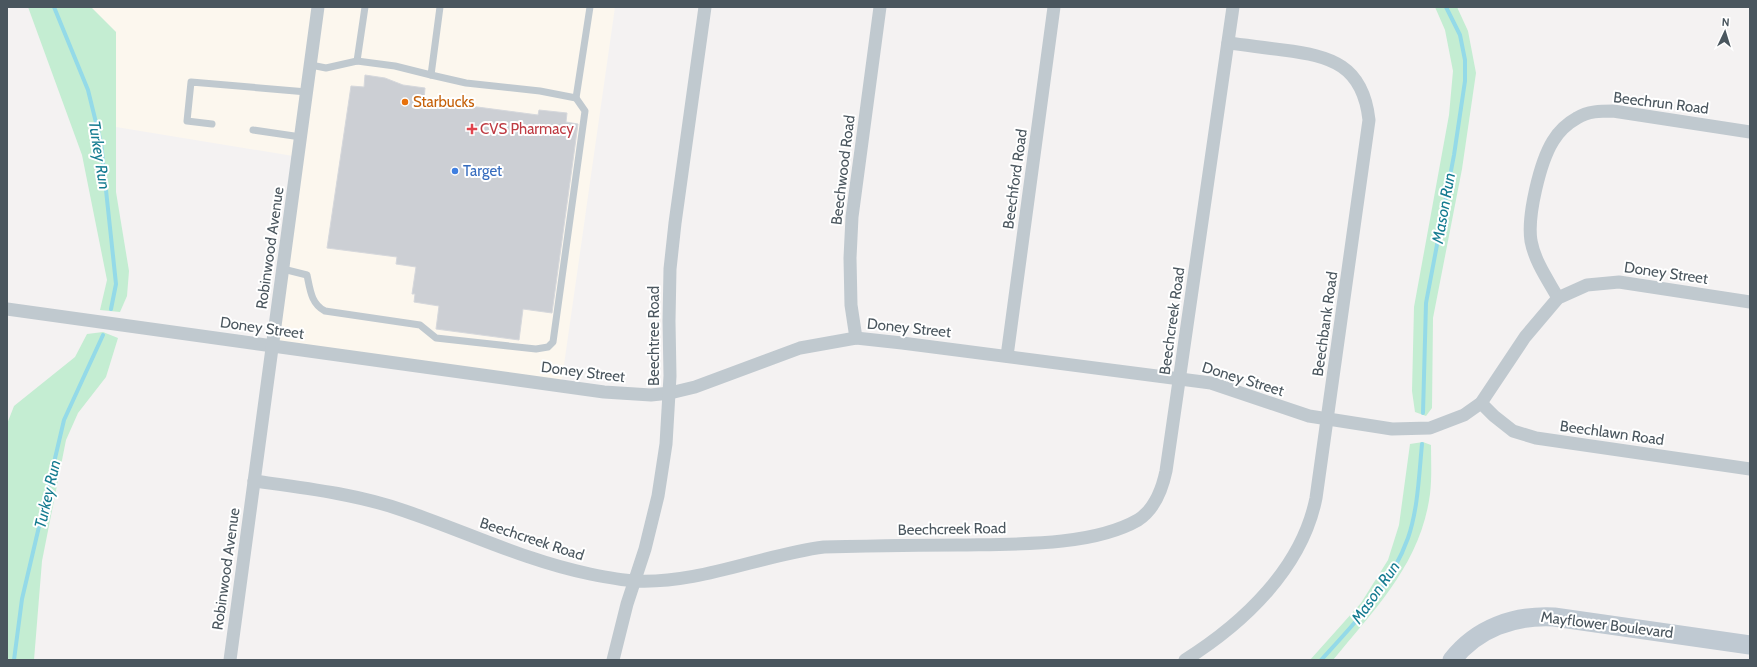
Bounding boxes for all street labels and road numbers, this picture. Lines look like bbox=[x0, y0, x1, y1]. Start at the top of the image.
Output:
street label: Beechrun Road bbox=[1612, 88, 1710, 118]
street label: Beechwood Road bbox=[827, 114, 859, 226]
street label: Beechford Road bbox=[999, 128, 1031, 230]
street label: Robinwood Avenue bbox=[253, 185, 288, 310]
street label: Doney Street bbox=[1623, 258, 1709, 288]
street label: Beechcreek Road bbox=[1156, 266, 1188, 376]
street label: Beechbank Road bbox=[1309, 270, 1341, 378]
street label: Beechtree Road bbox=[645, 286, 663, 386]
street label: Doney Street bbox=[219, 313, 305, 343]
street label: Doney Street bbox=[866, 315, 952, 341]
street label: Doney Street bbox=[540, 358, 626, 386]
street label: Doney Street bbox=[1200, 358, 1286, 400]
street label: Beechlawn Road bbox=[1559, 417, 1665, 449]
street label: Robinwood Avenue bbox=[209, 506, 244, 631]
street label: Beechcreek Road bbox=[478, 514, 586, 564]
street label: Beechcreek Road bbox=[898, 519, 1006, 539]
street label: Mayflower Boulevard bbox=[1540, 608, 1674, 642]

